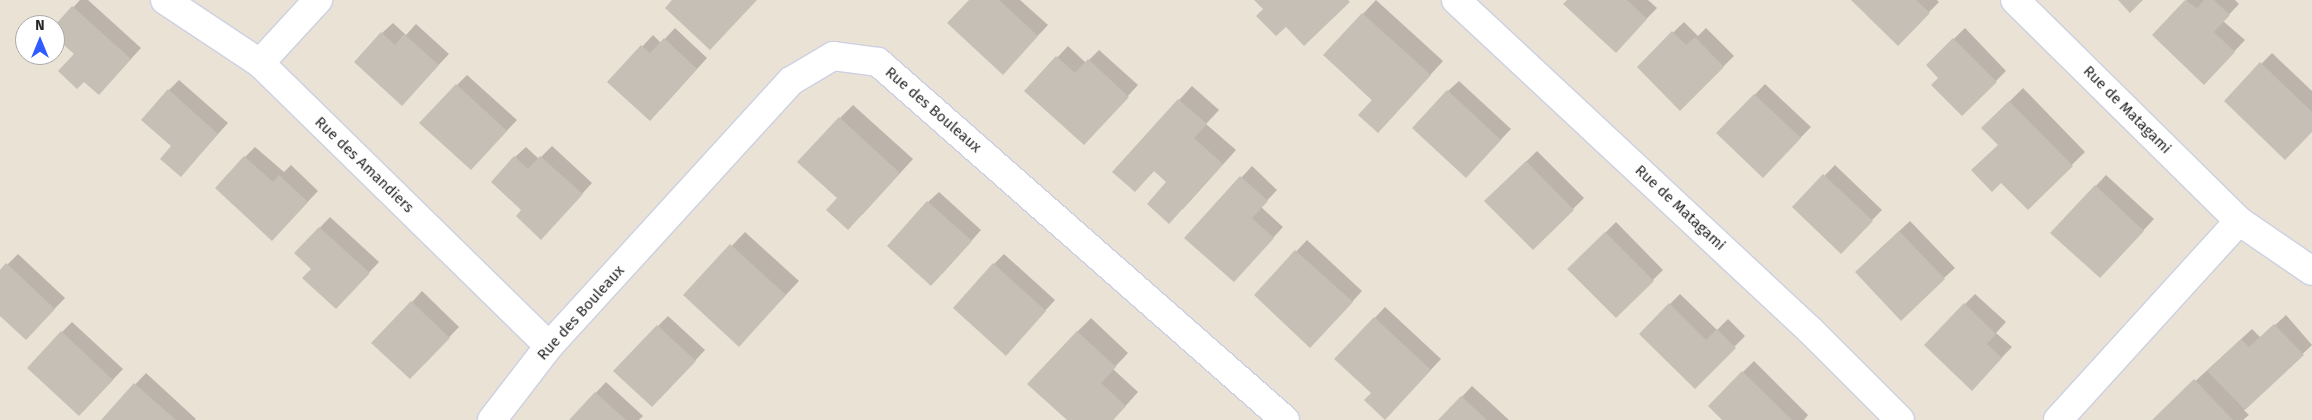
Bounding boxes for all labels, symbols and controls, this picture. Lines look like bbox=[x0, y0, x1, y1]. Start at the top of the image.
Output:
north arrow bbox=[15, 15, 65, 65]
text: N bbox=[35, 17, 45, 34]
street label: Rue de Matagami bbox=[2079, 62, 2175, 158]
street label: Rue des Bouleaux bbox=[881, 63, 985, 157]
street label: Rue des Amandiers bbox=[311, 113, 417, 217]
street label: Rue de Matagami bbox=[1631, 162, 1729, 254]
street label: Rue des Bouleaux bbox=[534, 262, 628, 364]

